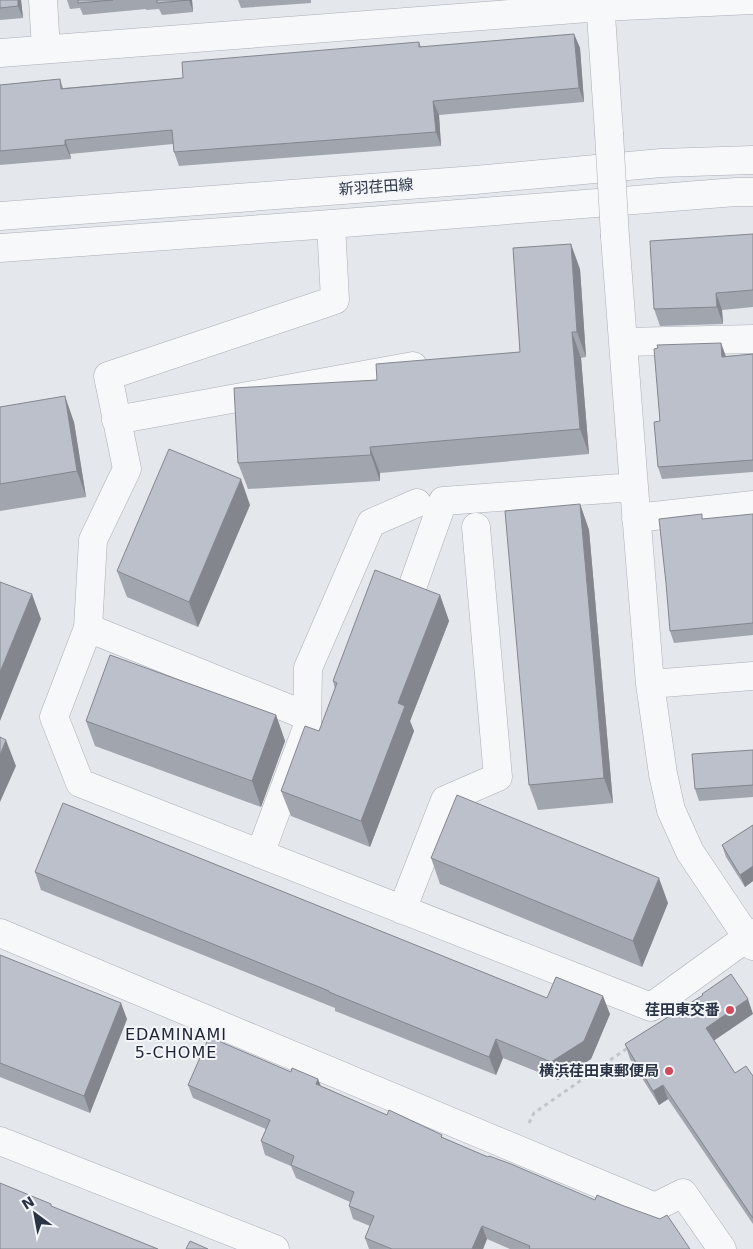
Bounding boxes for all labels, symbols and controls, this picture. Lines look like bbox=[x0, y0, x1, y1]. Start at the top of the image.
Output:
street label: 新羽荏田線 bbox=[338, 175, 414, 199]
place label: 荏田東交番 bbox=[645, 1001, 720, 1019]
marker: 荏田東交番 bbox=[724, 1004, 736, 1016]
district label: EDAMINAMI 5-CHOME bbox=[125, 1025, 227, 1062]
place label: 横浜荏田東郵便局 bbox=[539, 1062, 659, 1080]
marker: 横浜荏田東郵便局 bbox=[663, 1065, 675, 1077]
north arrow bbox=[10, 1189, 60, 1239]
text: N bbox=[19, 1193, 37, 1213]

